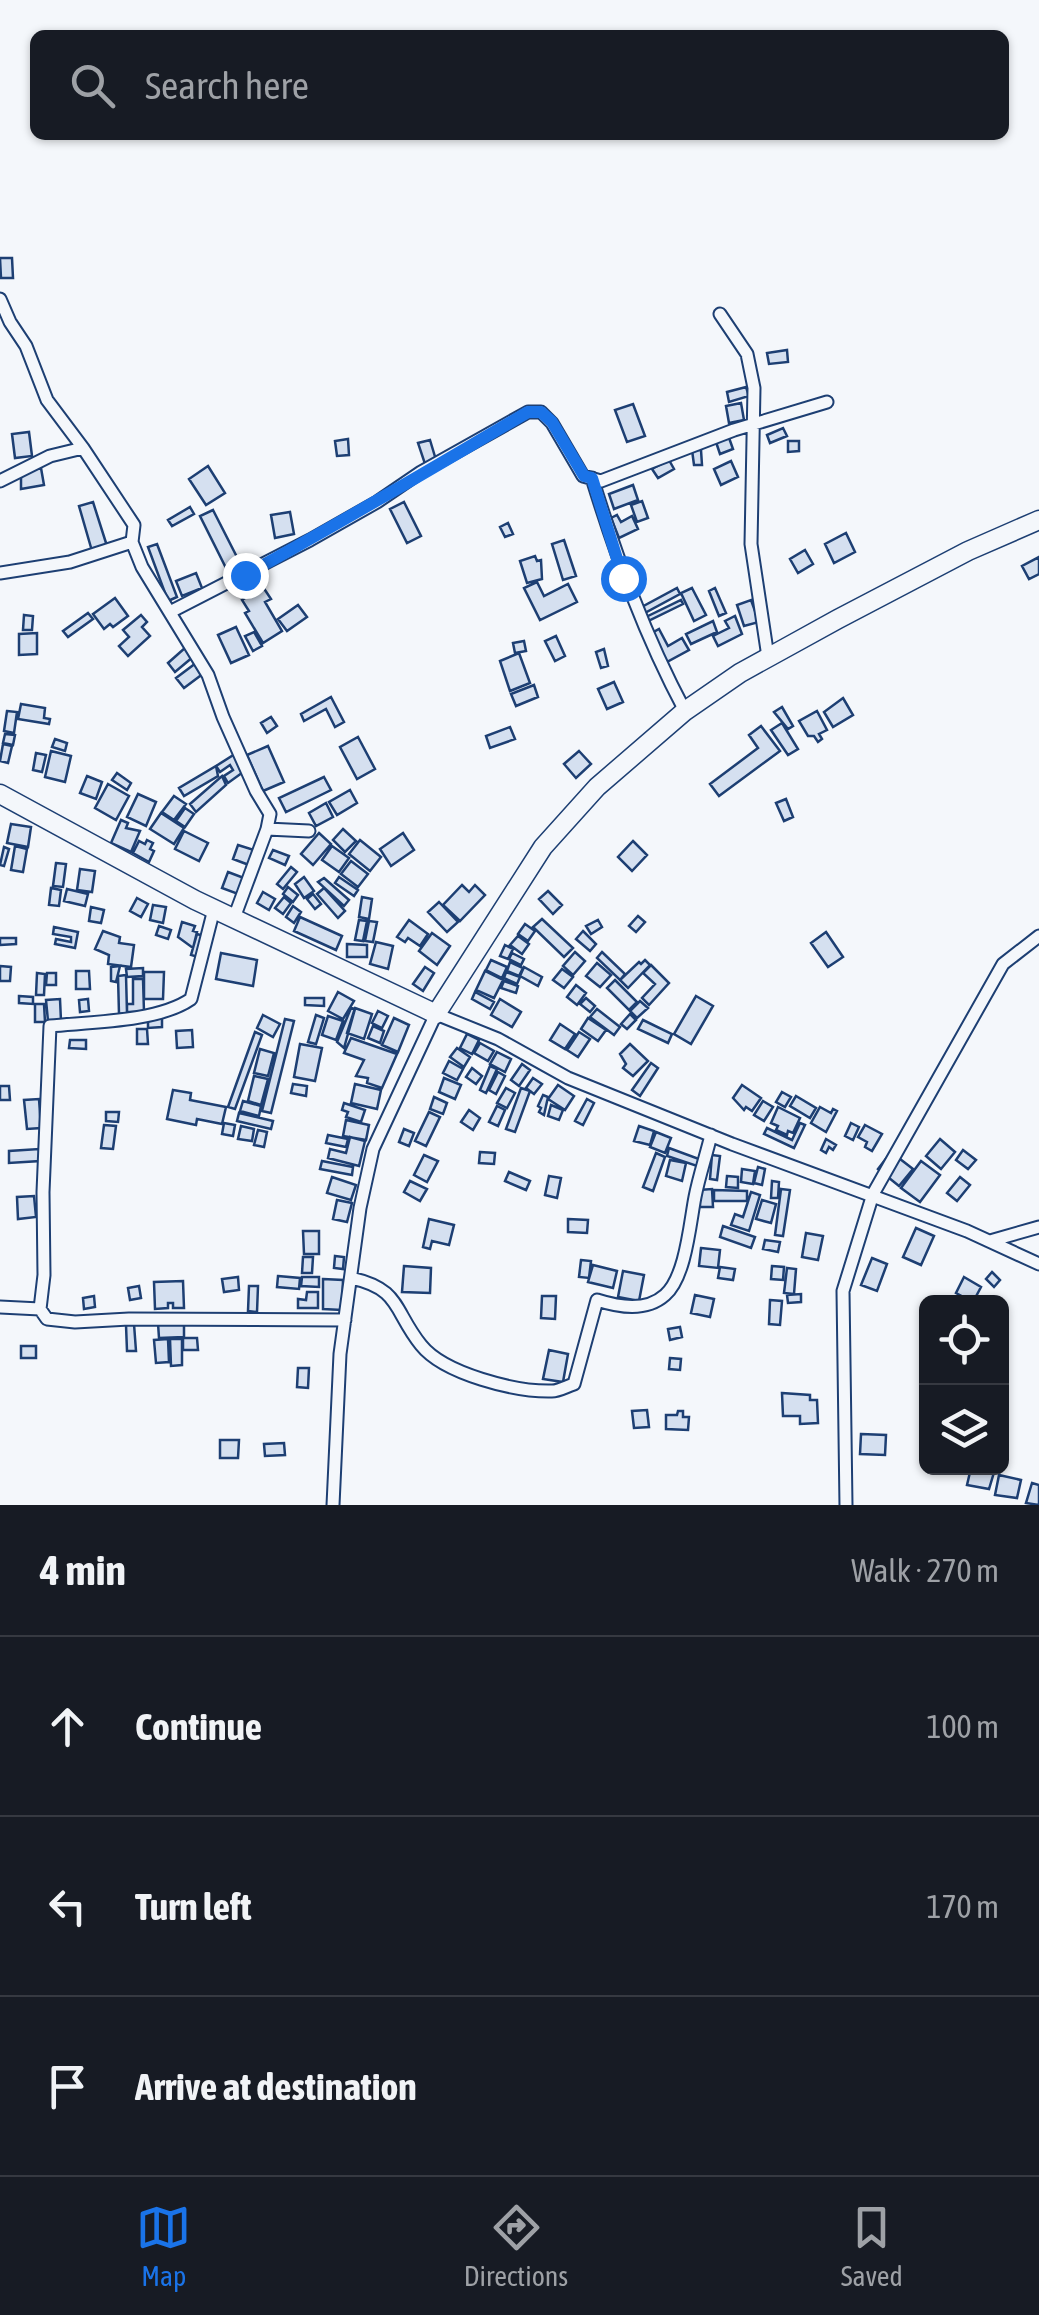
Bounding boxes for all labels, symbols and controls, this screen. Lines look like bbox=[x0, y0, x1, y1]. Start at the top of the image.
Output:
search box bbox=[30, 30, 1009, 140]
icon: search bbox=[65, 58, 120, 113]
text: Search here bbox=[145, 64, 309, 107]
route end bbox=[223, 553, 269, 599]
route start bbox=[601, 556, 647, 602]
map controls bbox=[919, 1295, 1009, 1475]
button: locate bbox=[919, 1295, 1009, 1385]
button: layers bbox=[919, 1385, 1009, 1475]
text: 4 min bbox=[40, 1546, 126, 1594]
text: Walk · 270 m bbox=[851, 1552, 999, 1589]
icon: ahead bbox=[40, 1699, 95, 1754]
text: Continue bbox=[135, 1705, 262, 1748]
text: 100 m bbox=[926, 1708, 999, 1745]
icon: left bbox=[40, 1879, 95, 1934]
text: Turn left bbox=[135, 1885, 251, 1928]
text: 170 m bbox=[926, 1888, 999, 1925]
icon: arrive bbox=[40, 2059, 95, 2114]
text: Arrive at destination bbox=[135, 2065, 417, 2108]
tab: Map bbox=[136, 2200, 191, 2292]
tab: Directions bbox=[464, 2200, 568, 2292]
tab: Saved bbox=[841, 2200, 903, 2292]

